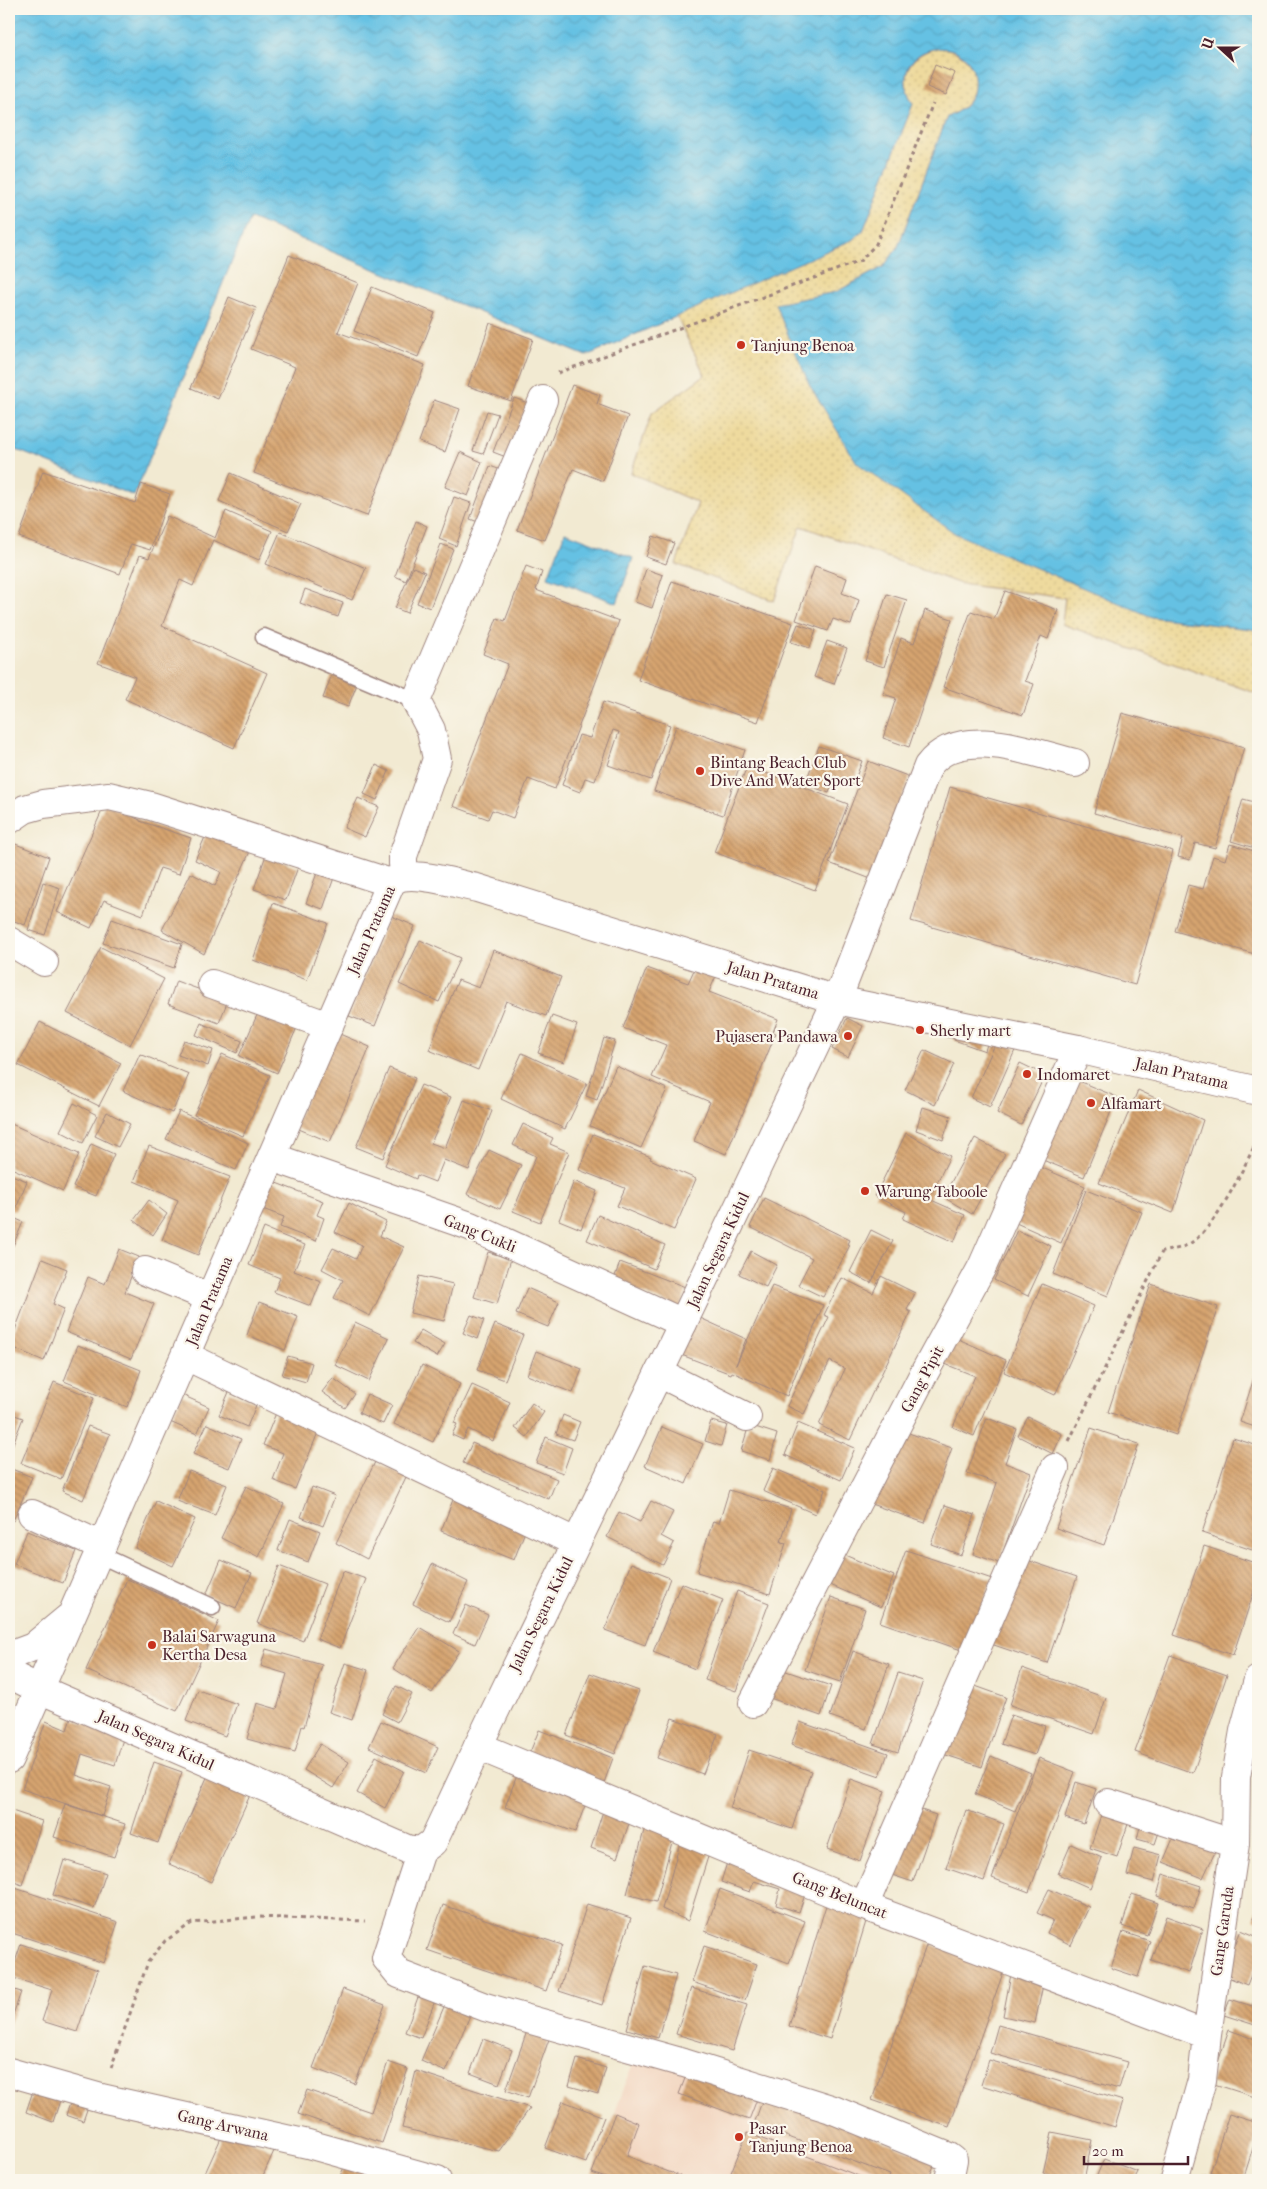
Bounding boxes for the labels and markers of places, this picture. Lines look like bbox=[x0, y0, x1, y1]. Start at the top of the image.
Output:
place label: Tanjung Benoa bbox=[751, 336, 855, 355]
marker: Tanjung Benoa bbox=[735, 339, 747, 351]
place label: Bintang Beach Club Dive And Water Sport bbox=[710, 753, 861, 790]
marker: Bintang Beach Club Dive And Water Sport bbox=[694, 765, 706, 777]
place label: Sherly mart bbox=[930, 1021, 1011, 1040]
marker: Sherly mart bbox=[914, 1024, 926, 1036]
place label: Pujasera Pandawa bbox=[715, 1027, 839, 1046]
marker: Pujasera Pandawa bbox=[842, 1030, 854, 1042]
place label: Indomaret bbox=[1037, 1065, 1111, 1084]
marker: Indomaret bbox=[1021, 1068, 1033, 1080]
place label: Alfamart bbox=[1100, 1094, 1162, 1113]
marker: Alfamart bbox=[1085, 1097, 1097, 1109]
place label: Warung Taboole bbox=[874, 1182, 988, 1201]
marker: Warung Taboole bbox=[859, 1185, 871, 1197]
place label: Balai Sarwaguna Kertha Desa bbox=[162, 1627, 277, 1664]
marker: Balai Sarwaguna Kertha Desa bbox=[146, 1639, 158, 1651]
place label: Pasar Tanjung Benoa bbox=[749, 2119, 853, 2156]
marker: Pasar Tanjung Benoa bbox=[733, 2131, 745, 2143]

